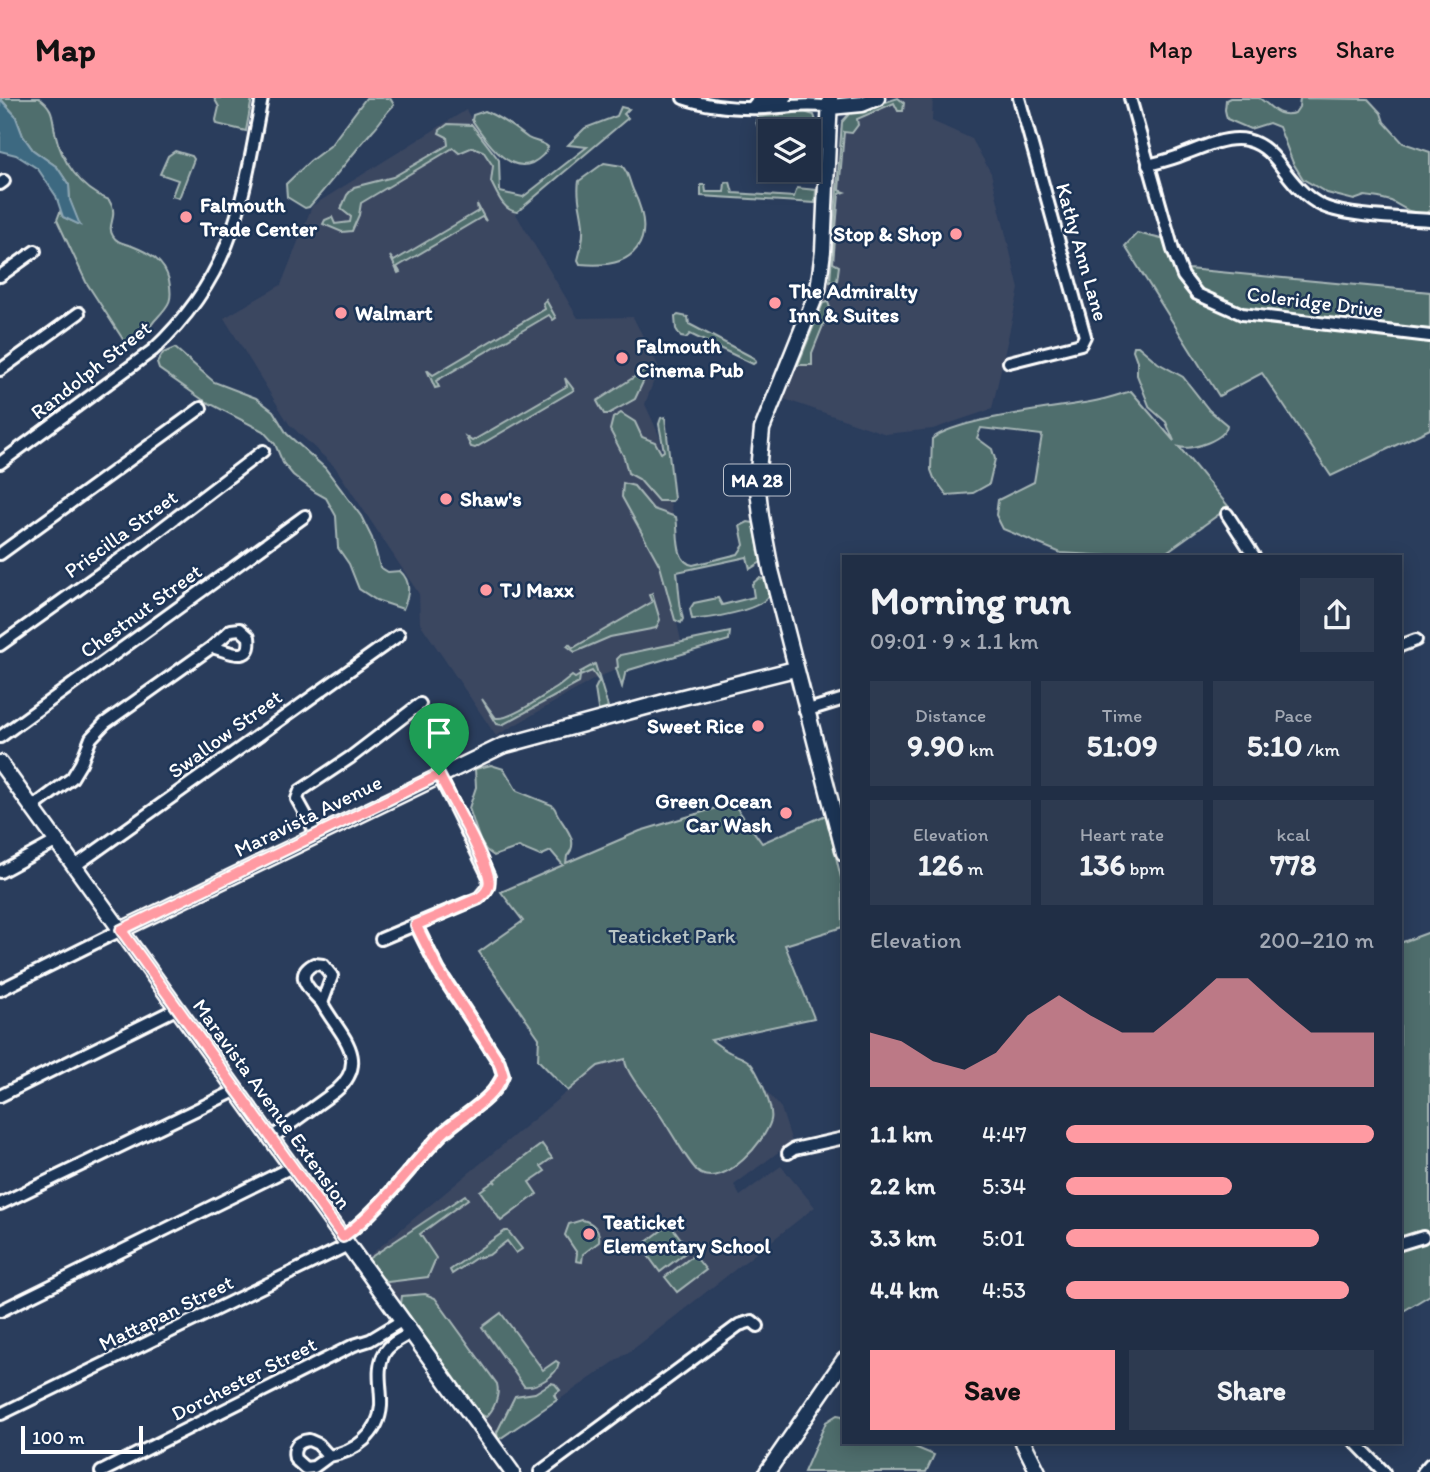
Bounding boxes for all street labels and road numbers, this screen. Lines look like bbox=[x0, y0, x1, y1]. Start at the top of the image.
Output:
street label: Kathy Ann Lane bbox=[1051, 180, 1114, 324]
street label: Coleridge Drive bbox=[1245, 281, 1385, 322]
street label: Randolph Street bbox=[26, 315, 156, 424]
road number: MA 28 bbox=[724, 464, 790, 496]
street label: Priscilla Street bbox=[59, 484, 182, 583]
street label: Chestnut Street bbox=[75, 558, 206, 663]
street label: Swallow Street bbox=[163, 684, 287, 783]
street label: Maravista Avenue bbox=[230, 769, 386, 862]
street label: Maravista Avenue Extension bbox=[188, 994, 357, 1214]
street label: Mattapan Street bbox=[94, 1269, 237, 1356]
street label: Dorchester Street bbox=[167, 1331, 321, 1426]

